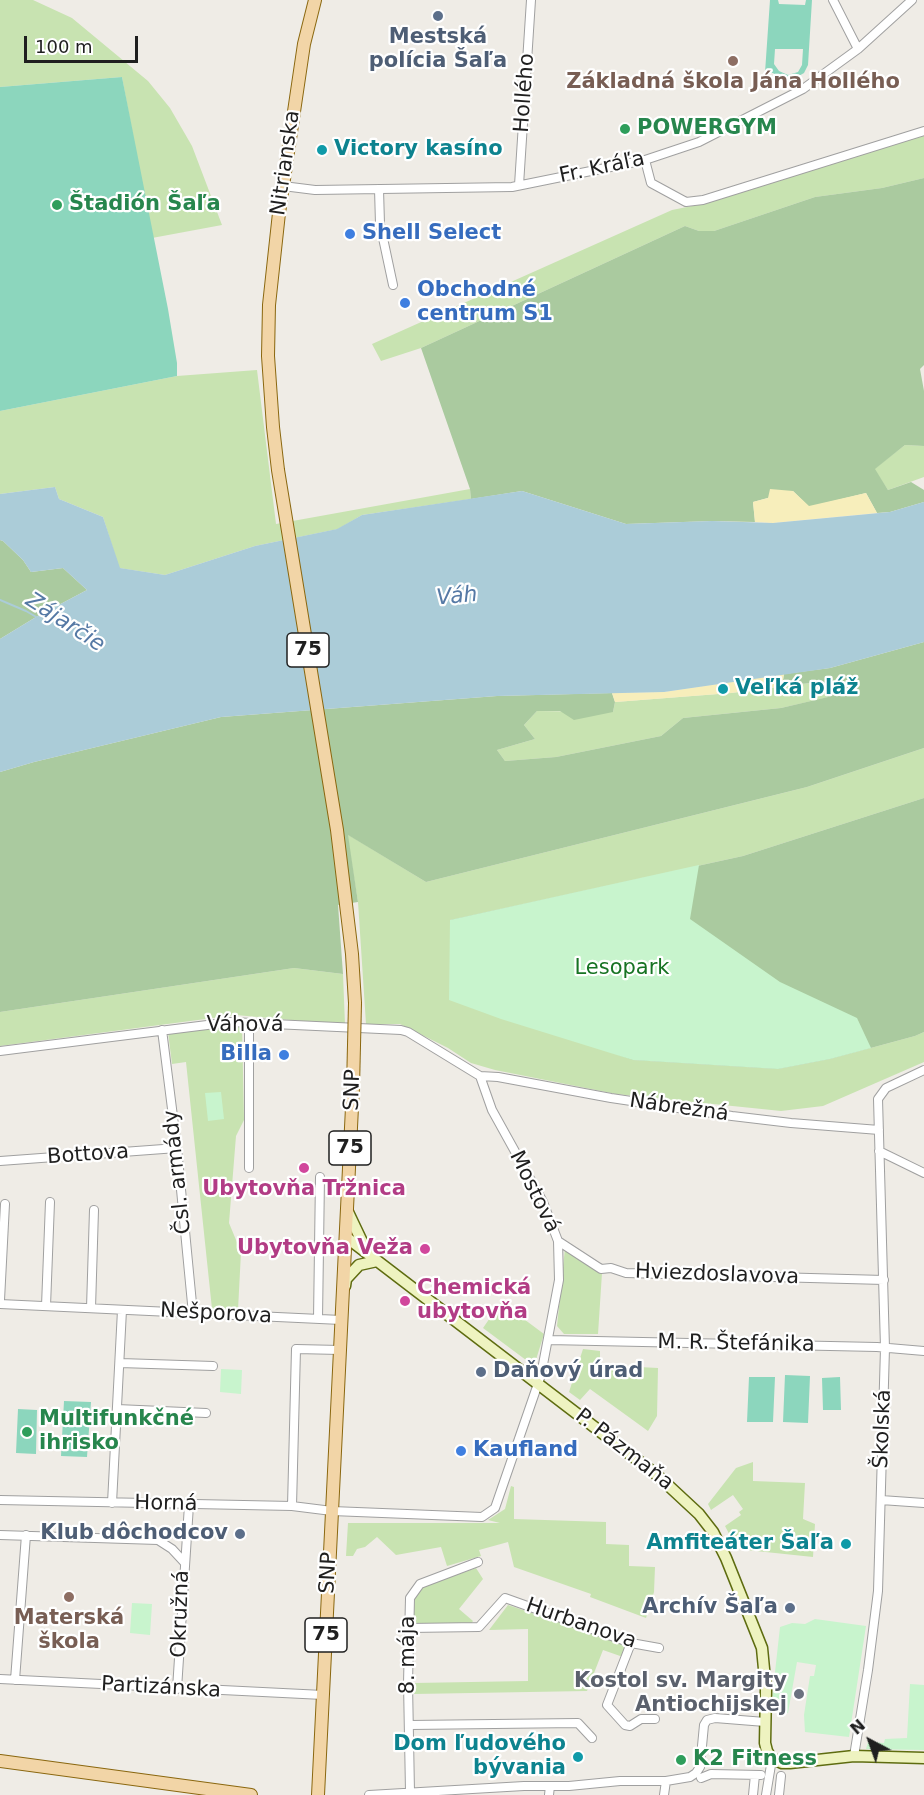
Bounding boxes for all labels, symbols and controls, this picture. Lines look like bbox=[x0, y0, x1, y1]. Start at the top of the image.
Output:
marker: Mestská polícia Šaľa bbox=[431, 9, 445, 23]
scale bar bbox=[27, 24, 141, 62]
place label: Mestská polícia Šaľa bbox=[369, 25, 507, 75]
text: 100 m bbox=[35, 36, 93, 57]
street label: Hollého bbox=[510, 53, 540, 133]
marker: Základná škola Jána Hollého bbox=[726, 54, 740, 68]
place label: Základná škola Jána Hollého bbox=[566, 70, 900, 96]
street label: Nitrianska bbox=[266, 109, 306, 217]
place label: POWERGYM bbox=[637, 116, 777, 142]
marker: POWERGYM bbox=[618, 122, 632, 136]
place label: Victory kasíno bbox=[334, 137, 503, 163]
marker: Victory kasíno bbox=[315, 143, 329, 157]
street label: Fr. Kráľa bbox=[557, 147, 647, 189]
place label: Štadión Šaľa bbox=[69, 192, 221, 218]
marker: Štadión Šaľa bbox=[50, 198, 64, 212]
place label: Shell Select bbox=[362, 221, 501, 247]
marker: Shell Select bbox=[343, 227, 357, 241]
place label: Obchodné centrum S1 bbox=[417, 278, 553, 328]
marker: Obchodné centrum S1 bbox=[398, 296, 412, 310]
water label: Váh bbox=[435, 582, 479, 612]
water label: Zájarčie bbox=[21, 588, 109, 658]
road number: 75 bbox=[287, 633, 329, 667]
place label: Veľká pláž bbox=[735, 676, 858, 702]
marker: Veľká pláž bbox=[716, 682, 730, 696]
park label: Lesopark bbox=[574, 956, 670, 982]
street label: Váhová bbox=[206, 1013, 284, 1039]
place label: Billa bbox=[220, 1042, 272, 1068]
marker: Billa bbox=[277, 1048, 291, 1062]
street label: SNP bbox=[340, 1069, 366, 1111]
street label: Nábrežná bbox=[628, 1089, 730, 1127]
street label: Čsl. armády bbox=[159, 1109, 197, 1235]
road number: 75 bbox=[329, 1131, 371, 1165]
street label: Bottova bbox=[46, 1140, 130, 1170]
street label: Mostová bbox=[503, 1147, 565, 1237]
marker: Ubytovňa Tržnica bbox=[297, 1161, 311, 1175]
place label: Ubytovňa Tržnica bbox=[202, 1177, 406, 1203]
place label: Ubytovňa Veža bbox=[237, 1236, 413, 1262]
marker: Ubytovňa Veža bbox=[418, 1242, 432, 1256]
street label: Hviezdoslavova bbox=[634, 1260, 800, 1290]
place label: Chemická ubytovňa bbox=[417, 1276, 531, 1326]
marker: Chemická ubytovňa bbox=[398, 1294, 412, 1308]
street label: Nešporova bbox=[159, 1298, 273, 1330]
street label: M. R. Štefánika bbox=[657, 1330, 815, 1358]
place label: Daňový úrad bbox=[493, 1359, 643, 1385]
marker: Daňový úrad bbox=[474, 1365, 488, 1379]
street label: Školská bbox=[869, 1389, 897, 1469]
street label: P. Pázmaňa bbox=[570, 1404, 678, 1496]
place label: Multifunkčné ihrisko bbox=[39, 1407, 194, 1457]
marker: Multifunkčné ihrisko bbox=[20, 1425, 34, 1439]
place label: Kaufland bbox=[473, 1438, 578, 1464]
marker: Kaufland bbox=[454, 1444, 468, 1458]
street label: Horná bbox=[134, 1491, 198, 1517]
place label: Klub dôchodcov bbox=[40, 1521, 228, 1547]
marker: Klub dôchodcov bbox=[233, 1527, 247, 1541]
place label: Amfiteáter Šaľa bbox=[646, 1531, 834, 1557]
marker: Amfiteáter Šaľa bbox=[839, 1537, 853, 1551]
street label: SNP bbox=[315, 1552, 343, 1594]
street label: Okružná bbox=[167, 1570, 195, 1658]
marker: Materská škola bbox=[62, 1590, 76, 1604]
street label: Hurbanova bbox=[522, 1593, 640, 1655]
place label: Archív Šaľa bbox=[642, 1595, 778, 1621]
marker: Archív Šaľa bbox=[783, 1601, 797, 1615]
place label: Materská škola bbox=[14, 1606, 124, 1656]
street label: 8. mája bbox=[396, 1616, 422, 1694]
road number: 75 bbox=[305, 1618, 347, 1652]
place label: Kostol sv. Margity Antiochijskej bbox=[574, 1669, 787, 1719]
street label: Partizánska bbox=[100, 1672, 222, 1704]
marker: Kostol sv. Margity Antiochijskej bbox=[792, 1687, 806, 1701]
north arrow bbox=[840, 1711, 900, 1771]
text: N bbox=[847, 1715, 869, 1739]
place label: Dom ľudového bývania bbox=[393, 1732, 566, 1782]
place label: K2 Fitness bbox=[693, 1747, 817, 1773]
marker: Dom ľudového bývania bbox=[571, 1750, 585, 1764]
marker: K2 Fitness bbox=[674, 1753, 688, 1767]

